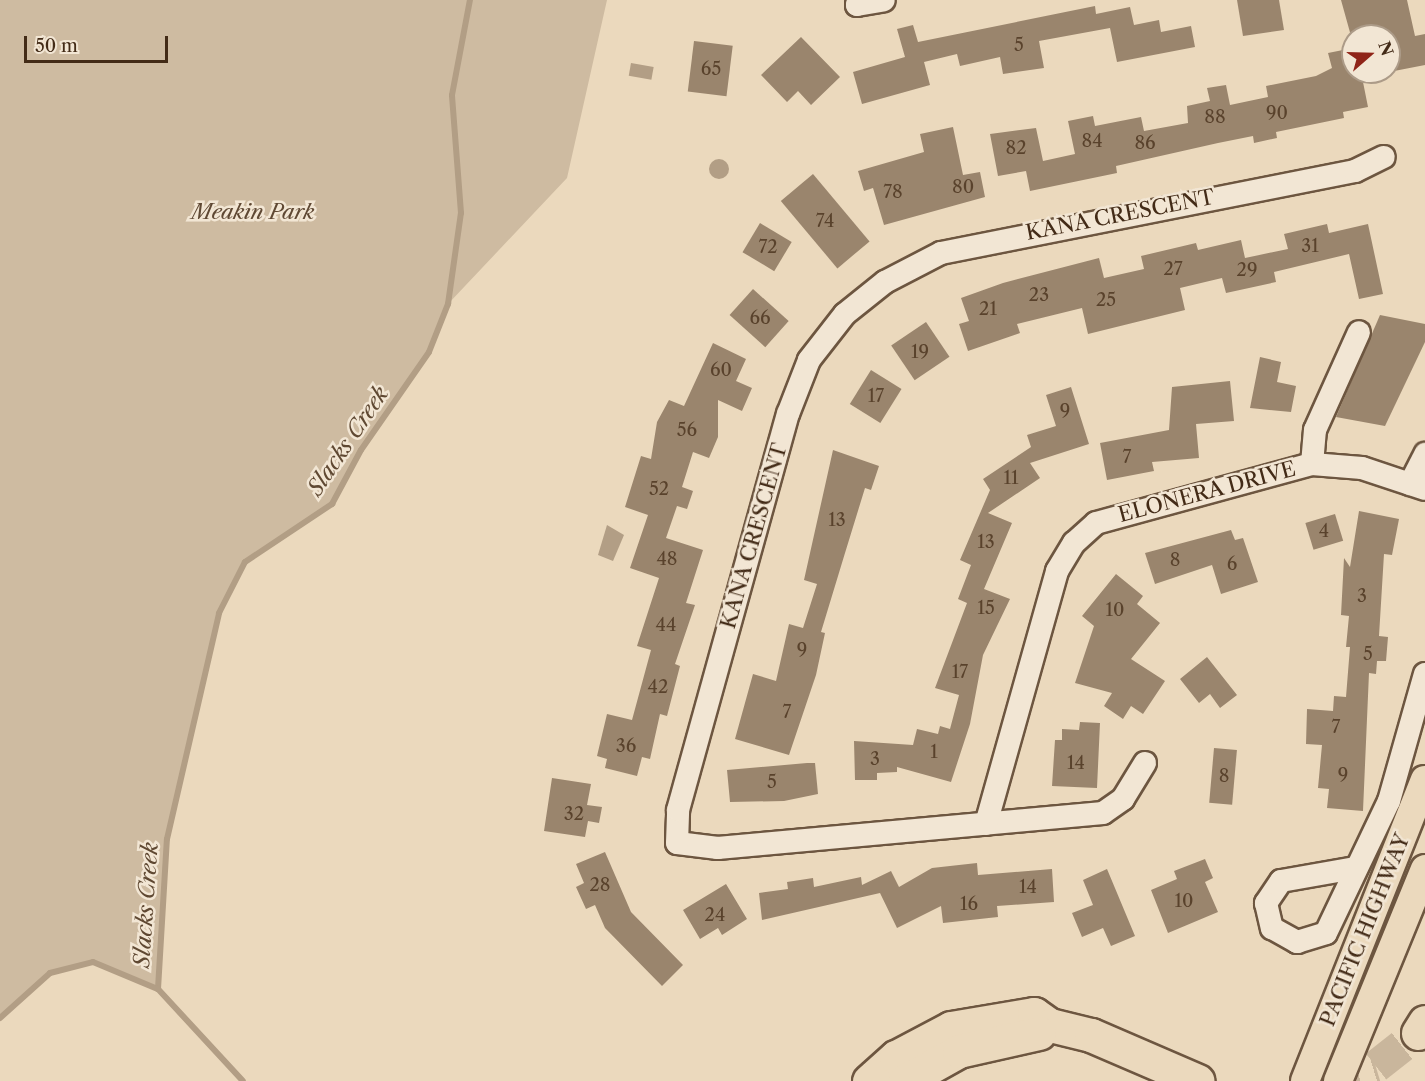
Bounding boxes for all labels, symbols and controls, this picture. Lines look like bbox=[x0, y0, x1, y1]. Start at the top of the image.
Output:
scale bar bbox=[27, 24, 171, 62]
north arrow bbox=[1341, 24, 1401, 84]
house number: 5 bbox=[1014, 34, 1024, 56]
text: 50 m bbox=[35, 35, 78, 57]
text: N bbox=[1374, 39, 1398, 58]
house number: 65 bbox=[701, 58, 721, 80]
house number: 90 bbox=[1266, 102, 1288, 124]
house number: 88 bbox=[1204, 106, 1226, 128]
house number: 84 bbox=[1081, 130, 1103, 152]
house number: 86 bbox=[1134, 132, 1156, 154]
house number: 82 bbox=[1005, 137, 1027, 159]
house number: 80 bbox=[952, 176, 974, 198]
house number: 78 bbox=[883, 181, 903, 203]
street label: KANA CRESCENT bbox=[1023, 184, 1217, 246]
park label: Meakin Park bbox=[192, 199, 314, 225]
house number: 74 bbox=[816, 210, 834, 232]
house number: 31 bbox=[1301, 235, 1319, 257]
house number: 72 bbox=[758, 236, 778, 258]
house number: 27 bbox=[1163, 258, 1183, 280]
house number: 29 bbox=[1237, 259, 1257, 281]
house number: 23 bbox=[1029, 284, 1049, 306]
house number: 25 bbox=[1096, 289, 1116, 311]
house number: 21 bbox=[979, 298, 997, 320]
house number: 66 bbox=[749, 307, 771, 329]
house number: 19 bbox=[911, 341, 929, 363]
house number: 60 bbox=[710, 359, 732, 381]
water label: Slacks Creek bbox=[302, 382, 394, 500]
house number: 17 bbox=[868, 385, 884, 407]
house number: 9 bbox=[1060, 400, 1070, 422]
house number: 56 bbox=[677, 419, 697, 441]
street label: KANA CRESCENT bbox=[715, 440, 793, 632]
house number: 7 bbox=[1123, 446, 1131, 468]
street label: ELONERA DRIVE bbox=[1115, 456, 1299, 528]
house number: 11 bbox=[1003, 467, 1019, 489]
house number: 52 bbox=[649, 478, 669, 500]
house number: 13 bbox=[828, 509, 846, 531]
house number: 4 bbox=[1319, 520, 1329, 542]
house number: 13 bbox=[977, 531, 995, 553]
house number: 48 bbox=[656, 548, 678, 570]
house number: 8 bbox=[1170, 549, 1180, 571]
house number: 6 bbox=[1227, 553, 1237, 575]
house number: 3 bbox=[1357, 585, 1367, 607]
house number: 15 bbox=[977, 597, 995, 619]
house number: 10 bbox=[1106, 599, 1124, 621]
house number: 44 bbox=[656, 614, 676, 636]
house number: 9 bbox=[797, 639, 807, 661]
house number: 5 bbox=[1363, 643, 1373, 665]
house number: 17 bbox=[952, 661, 968, 683]
house number: 42 bbox=[648, 676, 668, 698]
house number: 7 bbox=[783, 701, 791, 723]
house number: 7 bbox=[1332, 716, 1340, 738]
house number: 36 bbox=[616, 735, 636, 757]
house number: 1 bbox=[930, 741, 938, 763]
house number: 3 bbox=[870, 748, 880, 770]
house number: 14 bbox=[1067, 752, 1085, 774]
house number: 9 bbox=[1338, 764, 1348, 786]
house number: 8 bbox=[1219, 765, 1229, 787]
house number: 5 bbox=[767, 771, 777, 793]
house number: 32 bbox=[564, 803, 584, 825]
street label: PACIFIC HIGHWAY bbox=[1315, 830, 1415, 1030]
water label: Slacks Creek bbox=[128, 841, 164, 969]
house number: 28 bbox=[589, 874, 611, 896]
house number: 14 bbox=[1019, 876, 1037, 898]
house number: 10 bbox=[1175, 890, 1193, 912]
house number: 16 bbox=[960, 893, 978, 915]
house number: 24 bbox=[705, 904, 725, 926]

